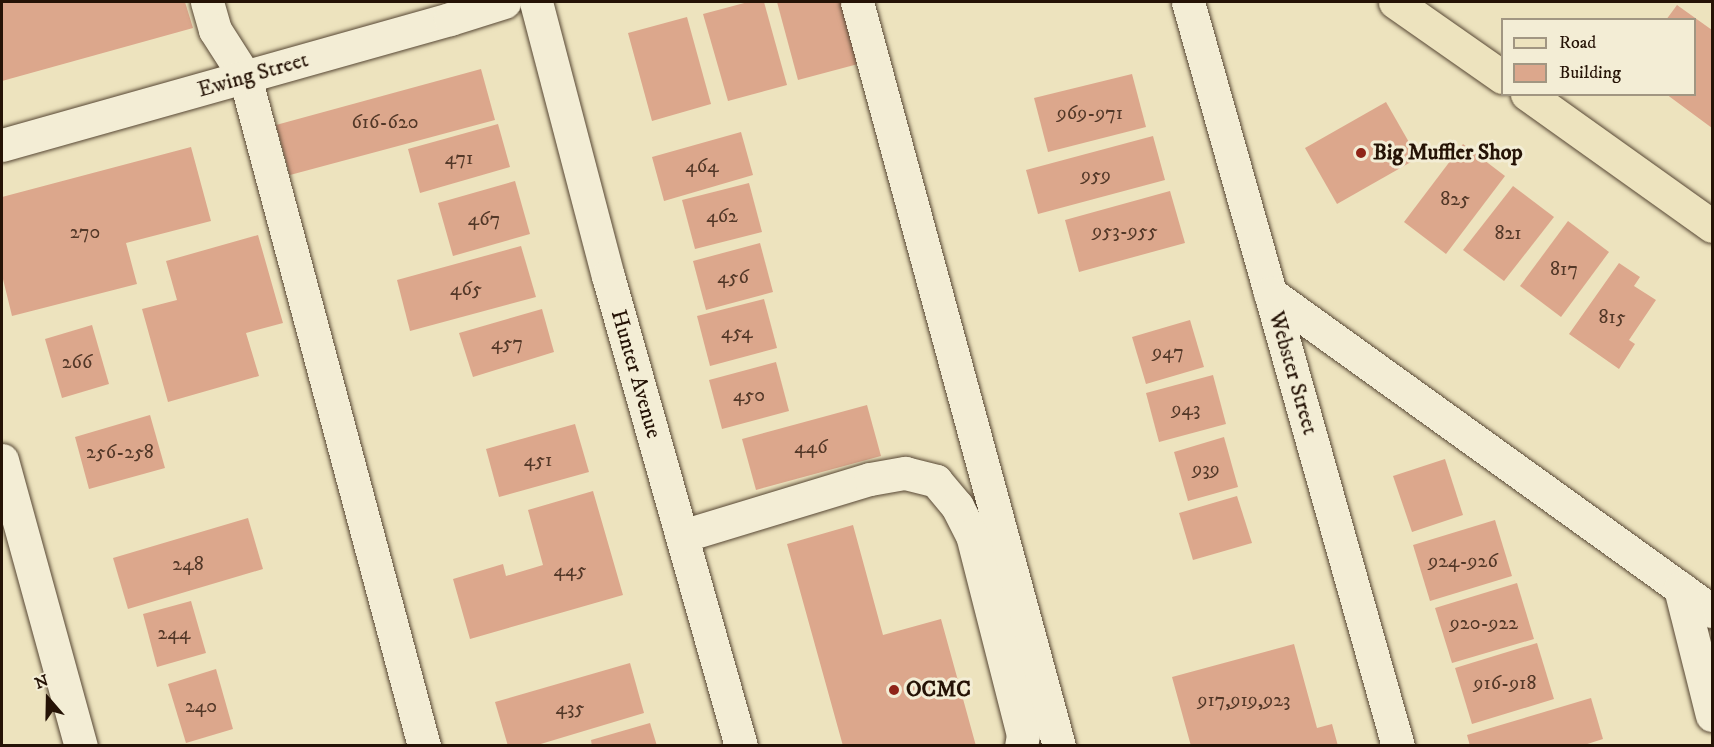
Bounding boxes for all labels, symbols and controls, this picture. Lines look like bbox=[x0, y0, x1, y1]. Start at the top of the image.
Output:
legend bbox=[1501, 18, 1696, 96]
text: Road bbox=[1559, 32, 1596, 54]
street label: Ewing Street bbox=[195, 47, 311, 103]
text: Building bbox=[1559, 62, 1621, 84]
house number: 969-971 bbox=[1057, 101, 1123, 125]
house number: 616-620 bbox=[351, 110, 419, 134]
place label: Big Muffler Shop bbox=[1373, 140, 1523, 166]
house number: 471 bbox=[445, 146, 473, 170]
marker: Big Muffler Shop bbox=[1354, 146, 1368, 160]
house number: 464 bbox=[685, 154, 719, 178]
house number: 959 bbox=[1081, 163, 1111, 187]
house number: 825 bbox=[1440, 187, 1470, 211]
house number: 462 bbox=[706, 204, 738, 228]
house number: 467 bbox=[468, 207, 500, 231]
house number: 953-955 bbox=[1092, 219, 1158, 243]
house number: 270 bbox=[70, 220, 100, 244]
house number: 821 bbox=[1494, 221, 1522, 245]
house number: 817 bbox=[1550, 257, 1578, 281]
house number: 456 bbox=[717, 265, 749, 289]
house number: 465 bbox=[450, 277, 482, 301]
house number: 815 bbox=[1598, 305, 1626, 329]
street label: Hunter Avenue bbox=[605, 307, 667, 441]
street label: Webster Street bbox=[1263, 308, 1323, 438]
house number: 454 bbox=[721, 320, 753, 344]
house number: 457 bbox=[491, 331, 523, 355]
house number: 947 bbox=[1152, 340, 1184, 364]
house number: 266 bbox=[62, 350, 92, 374]
house number: 450 bbox=[733, 383, 765, 407]
house number: 943 bbox=[1172, 397, 1200, 421]
house number: 446 bbox=[794, 435, 828, 459]
house number: 256-258 bbox=[86, 440, 154, 464]
house number: 451 bbox=[524, 448, 552, 472]
house number: 939 bbox=[1192, 457, 1220, 481]
house number: 924-926 bbox=[1428, 549, 1498, 573]
house number: 248 bbox=[172, 552, 204, 576]
house number: 445 bbox=[554, 558, 586, 582]
house number: 920-922 bbox=[1450, 611, 1518, 635]
house number: 244 bbox=[158, 621, 190, 645]
north arrow bbox=[18, 669, 78, 729]
text: N bbox=[32, 670, 51, 694]
house number: 916-918 bbox=[1474, 671, 1536, 695]
place label: OCMC bbox=[906, 677, 971, 703]
marker: OCMC bbox=[887, 683, 901, 697]
house number: 917,919,923 bbox=[1198, 688, 1290, 712]
house number: 240 bbox=[185, 694, 217, 718]
house number: 435 bbox=[556, 696, 584, 720]

